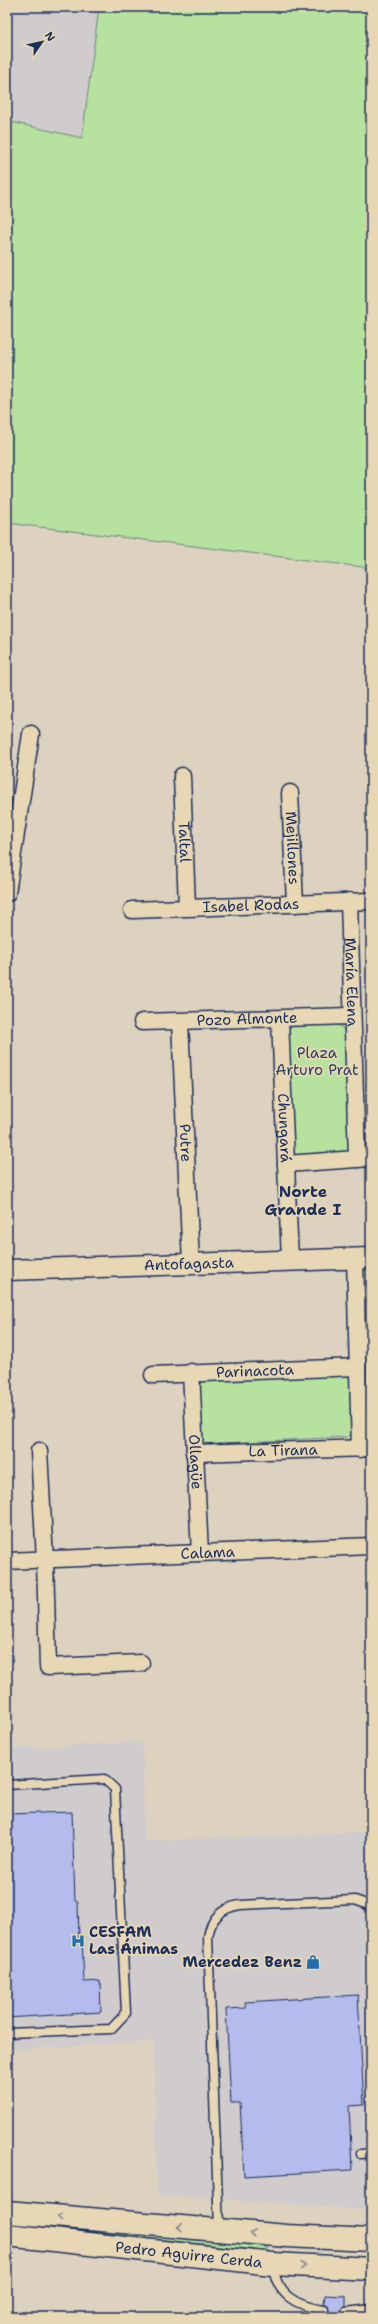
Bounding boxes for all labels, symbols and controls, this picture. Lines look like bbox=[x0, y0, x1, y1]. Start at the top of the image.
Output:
north arrow bbox=[22, 22, 62, 62]
text: N bbox=[41, 29, 59, 45]
street label: Mejillones bbox=[281, 811, 304, 885]
street label: Taltal bbox=[174, 821, 195, 863]
street label: Isabel Rodas bbox=[202, 894, 300, 917]
street label: María Elena bbox=[340, 937, 363, 1027]
street label: Pozo Almonte bbox=[196, 1008, 298, 1030]
park label: Plaza Arturo Prat bbox=[276, 1043, 358, 1080]
street label: Chungará bbox=[273, 1093, 296, 1164]
street label: Putre bbox=[175, 1123, 196, 1162]
district label: Norte Grande I bbox=[264, 1181, 342, 1220]
street label: Antofagasta bbox=[144, 1253, 235, 1275]
street label: Parinacota bbox=[216, 1359, 295, 1383]
street label: Ollagüe bbox=[184, 1434, 207, 1490]
street label: La Tirana bbox=[248, 1439, 319, 1461]
street label: Calama bbox=[180, 1542, 236, 1564]
place label: CESFAM Las Ánimas bbox=[89, 1922, 178, 1959]
hospital icon: CESFAM Las Ánimas bbox=[70, 1933, 86, 1949]
place label: Mercedez Benz bbox=[182, 1952, 302, 1972]
shop icon: Mercedez Benz bbox=[305, 1954, 321, 1970]
one-way arrow bbox=[57, 2213, 63, 2222]
one-way arrow bbox=[177, 2223, 183, 2232]
one-way arrow bbox=[250, 2229, 256, 2238]
street label: Pedro Aguirre Cerda bbox=[114, 2237, 264, 2273]
one-way arrow bbox=[300, 2261, 306, 2270]

